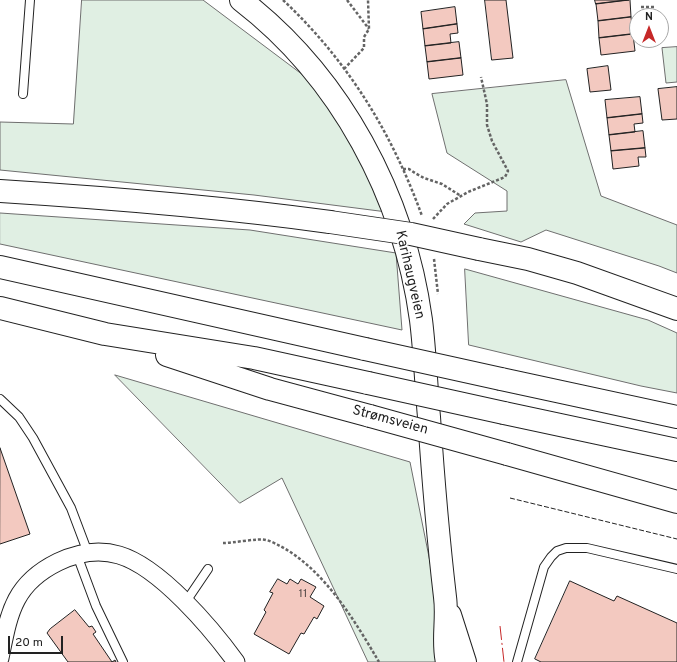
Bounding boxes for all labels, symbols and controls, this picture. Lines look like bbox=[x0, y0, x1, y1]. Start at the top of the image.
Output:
north arrow bbox=[629, 8, 669, 48]
text: N bbox=[645, 10, 653, 24]
street label: Karihaugveien bbox=[391, 229, 427, 321]
street label: Strømsveien bbox=[350, 403, 430, 439]
house number: 11 bbox=[299, 588, 307, 602]
scale bar bbox=[10, 628, 65, 654]
text: 20 m bbox=[15, 635, 43, 651]

